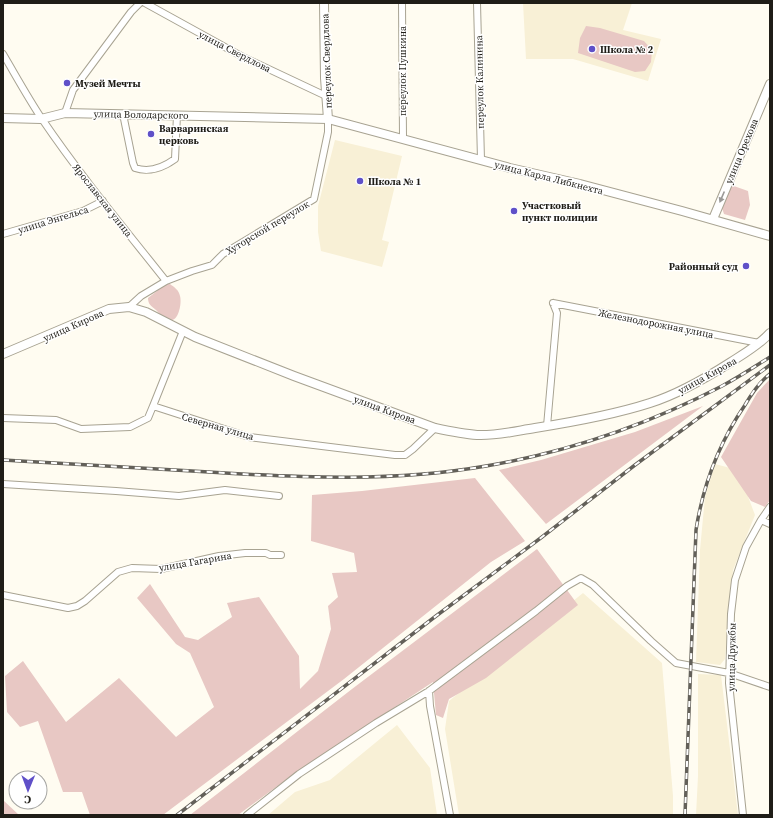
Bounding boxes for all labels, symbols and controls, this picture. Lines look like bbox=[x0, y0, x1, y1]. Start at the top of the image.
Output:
street label: переулок Свердлова bbox=[318, 13, 335, 109]
street label: переулок Пушкина bbox=[396, 25, 409, 116]
street label: улица Свердлова bbox=[196, 28, 274, 76]
street label: переулок Калинина bbox=[472, 34, 487, 129]
place label: Школа № 2 bbox=[600, 43, 654, 56]
marker: Школа № 2 bbox=[587, 44, 597, 54]
place label: Музей Мечты bbox=[75, 77, 141, 90]
marker: Музей Мечты bbox=[62, 78, 72, 88]
street label: улица Володарского bbox=[93, 107, 189, 122]
street label: улица Орехова bbox=[722, 116, 761, 186]
place label: Варваринская церковь bbox=[159, 122, 229, 147]
marker: Варваринская церковь bbox=[146, 129, 156, 139]
street label: улица Карла Либкнехта bbox=[493, 158, 606, 198]
street label: Ярославская улица bbox=[70, 161, 136, 240]
place label: Школа № 1 bbox=[368, 175, 421, 188]
marker: Школа № 1 bbox=[355, 176, 365, 186]
one-way arrow bbox=[719, 192, 725, 203]
street label: Хуторской переулок bbox=[223, 197, 312, 258]
place label: Участковый пункт полиции bbox=[522, 199, 598, 224]
street label: улица Энгельса bbox=[16, 202, 91, 236]
marker: Участковый пункт полиции bbox=[509, 206, 519, 216]
place label: Районный суд bbox=[669, 260, 738, 273]
marker: Районный суд bbox=[741, 261, 751, 271]
street label: улица Кирова bbox=[41, 306, 106, 345]
street label: Железнодорожная улица bbox=[597, 306, 716, 341]
street label: улица Кирова bbox=[676, 354, 740, 397]
street label: улица Кирова bbox=[352, 392, 418, 427]
street label: Северная улица bbox=[180, 410, 256, 443]
street label: улица Гагарина bbox=[158, 549, 233, 574]
street label: улица Дружбы bbox=[724, 622, 739, 691]
north arrow bbox=[8, 770, 48, 810]
text: С bbox=[24, 792, 31, 807]

